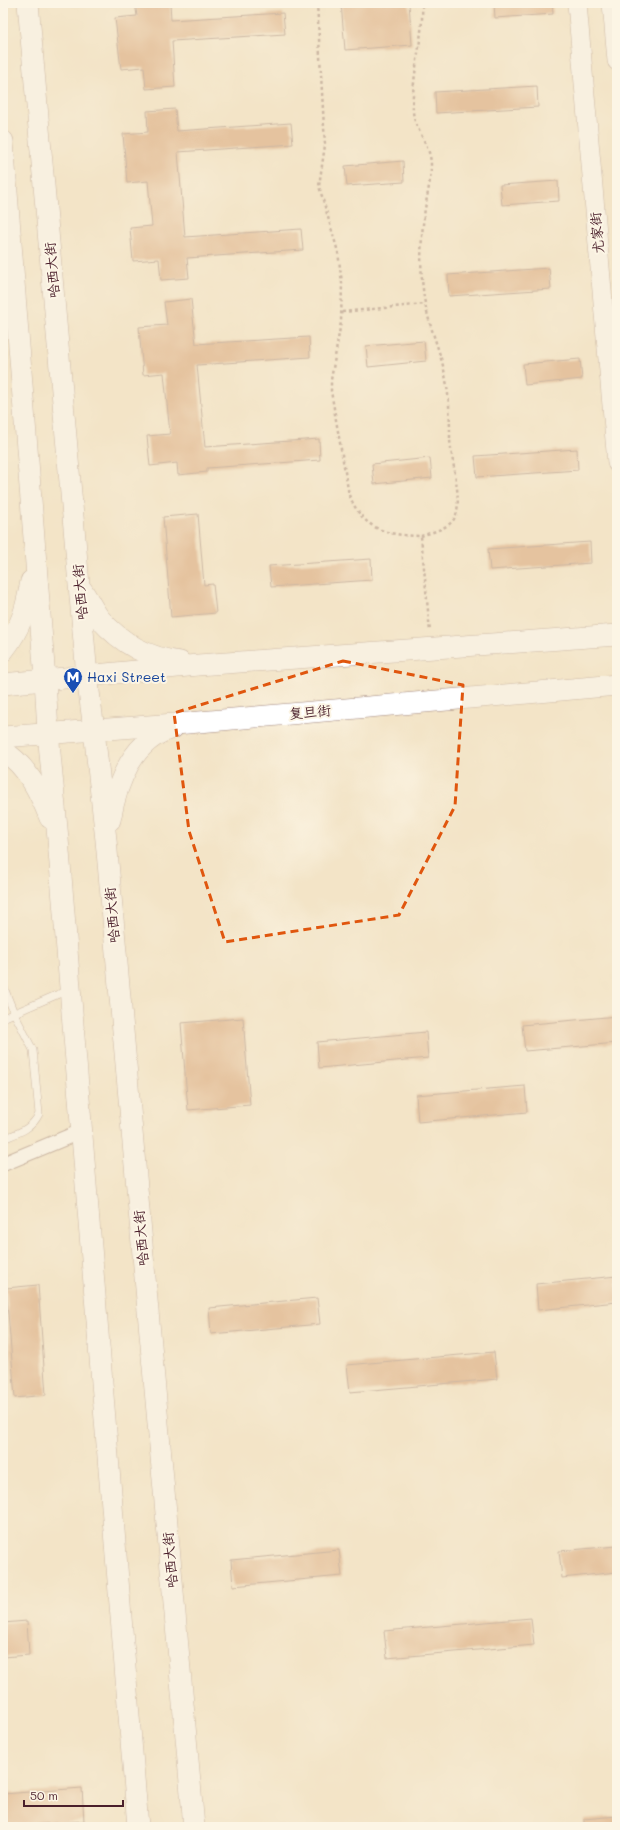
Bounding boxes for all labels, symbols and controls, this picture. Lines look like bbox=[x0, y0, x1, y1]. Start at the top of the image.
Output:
street label: 尤家街 bbox=[585, 211, 608, 255]
street label: 哈西大街 bbox=[40, 241, 63, 299]
street label: 哈西大街 bbox=[68, 563, 91, 621]
metro station icon: Haxi Street bbox=[62, 666, 84, 694]
place label: Haxi Street bbox=[87, 667, 166, 686]
street label: 复旦街 bbox=[288, 700, 332, 723]
street label: 哈西大街 bbox=[100, 886, 123, 944]
street label: 哈西大街 bbox=[129, 1209, 152, 1267]
street label: 哈西大街 bbox=[158, 1531, 181, 1589]
scale bar bbox=[24, 1782, 123, 1808]
text: 50 m bbox=[30, 1787, 58, 1803]

